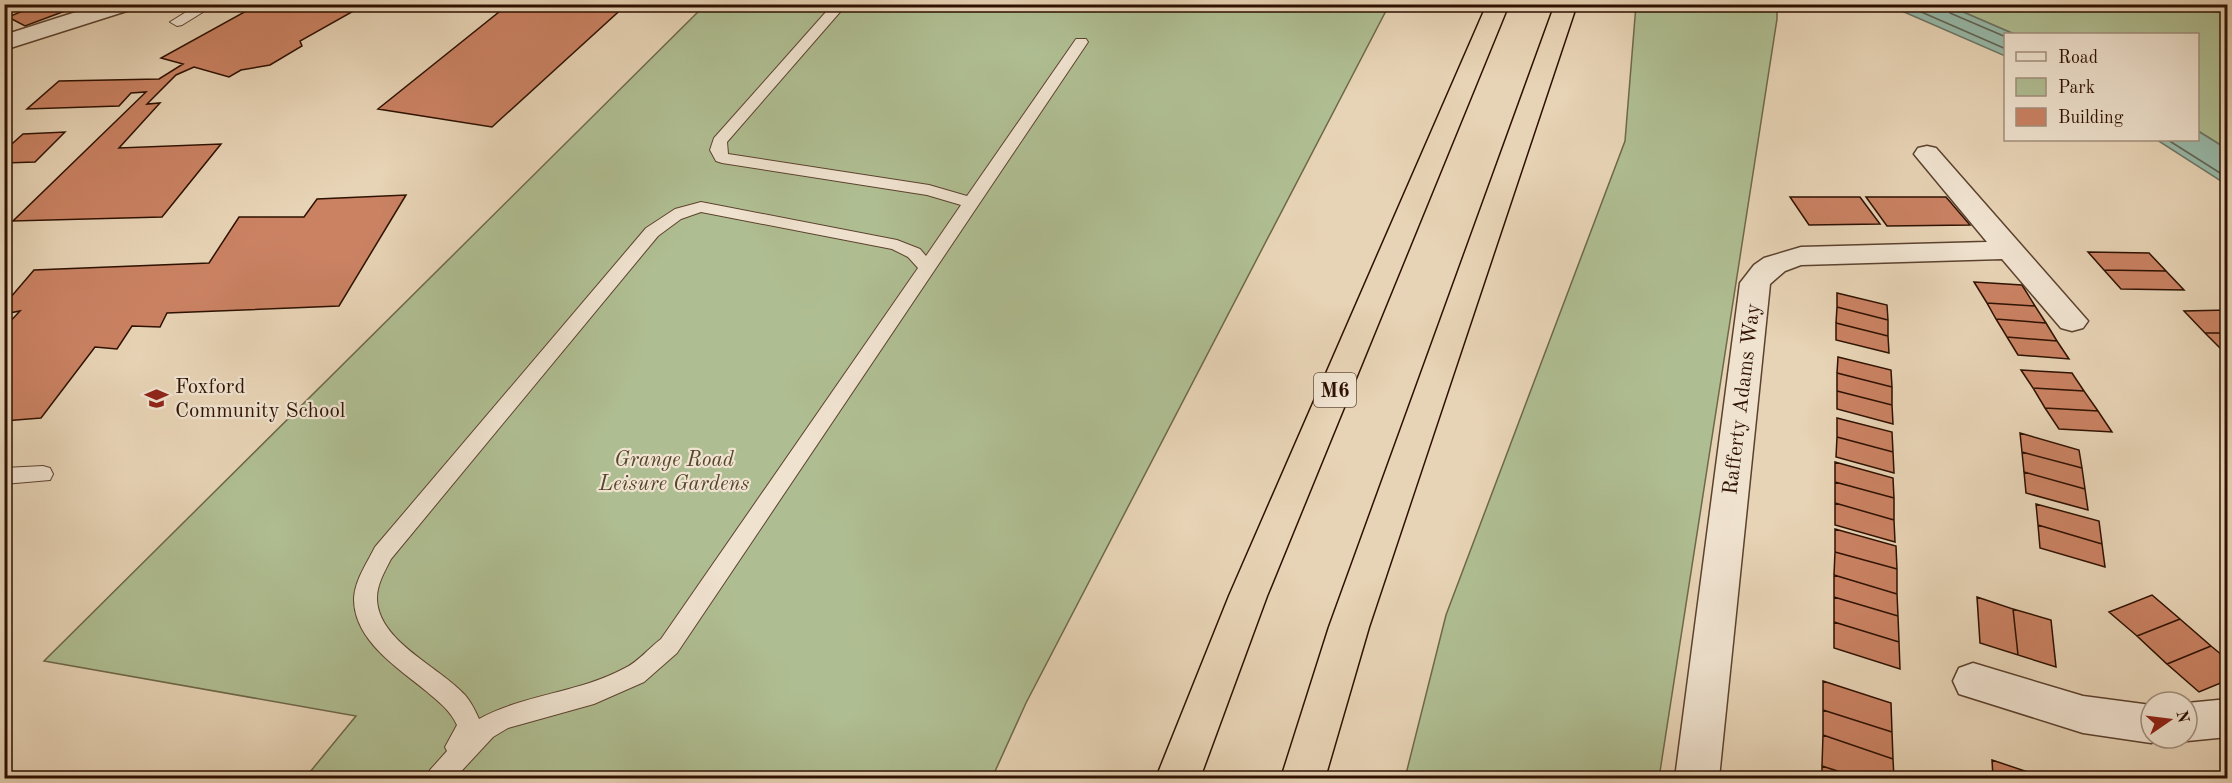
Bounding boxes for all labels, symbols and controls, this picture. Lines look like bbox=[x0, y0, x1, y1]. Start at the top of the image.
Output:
legend bbox=[2004, 33, 2199, 141]
text: Road bbox=[2058, 49, 2098, 67]
text: Park bbox=[2058, 79, 2095, 97]
text: Building bbox=[2058, 109, 2124, 127]
street label: Rafferty Adams Way bbox=[1720, 302, 1765, 496]
road number: M6 bbox=[1314, 373, 1356, 407]
place label: Foxford Community School bbox=[175, 377, 346, 422]
school or university icon: Foxford Community School bbox=[144, 385, 170, 411]
park label: Grange Road Leisure Gardens bbox=[598, 450, 750, 495]
north arrow bbox=[2139, 690, 2199, 750]
text: N bbox=[2172, 709, 2191, 725]

